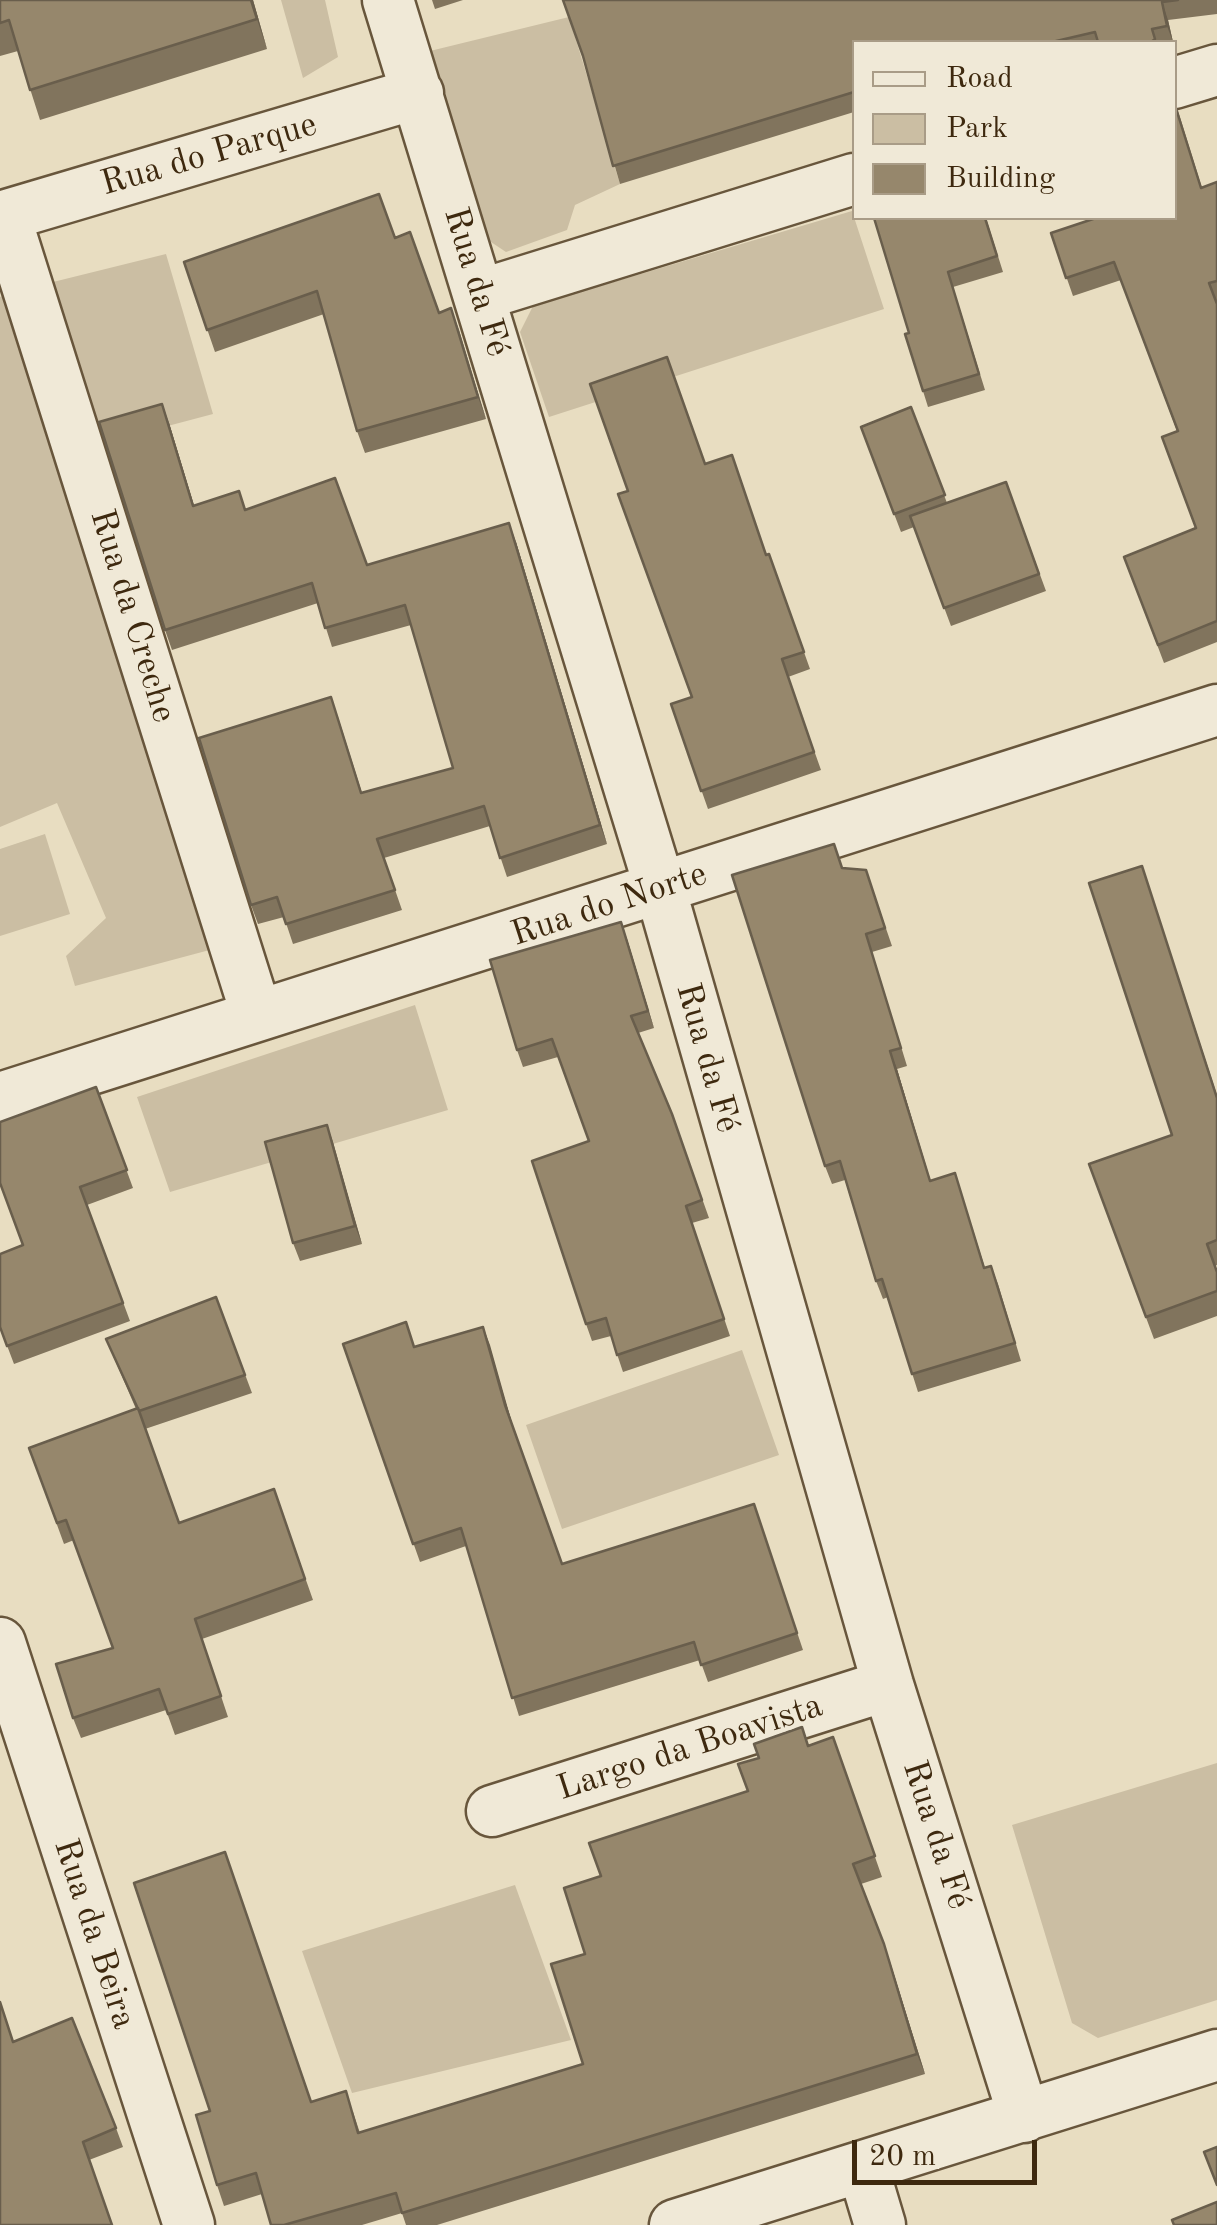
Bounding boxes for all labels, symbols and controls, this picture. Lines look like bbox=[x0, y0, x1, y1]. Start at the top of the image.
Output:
legend bbox=[852, 40, 1177, 220]
text: Road bbox=[946, 64, 1013, 94]
street label: Rua do Parque bbox=[96, 104, 322, 206]
text: Park bbox=[946, 114, 1008, 144]
text: Building bbox=[946, 164, 1055, 194]
street label: Rua da Fé bbox=[433, 202, 519, 362]
street label: Rua da Creche bbox=[80, 504, 184, 728]
street label: Rua do Norte bbox=[506, 854, 712, 956]
street label: Rua da Fé bbox=[666, 978, 748, 1138]
street label: Largo da Boavista bbox=[552, 1685, 828, 1811]
street label: Rua da Fé bbox=[892, 1756, 980, 1914]
street label: Rua da Beira bbox=[44, 1834, 144, 2034]
scale bar bbox=[857, 2120, 1042, 2182]
text: 20 m bbox=[869, 2142, 936, 2172]

